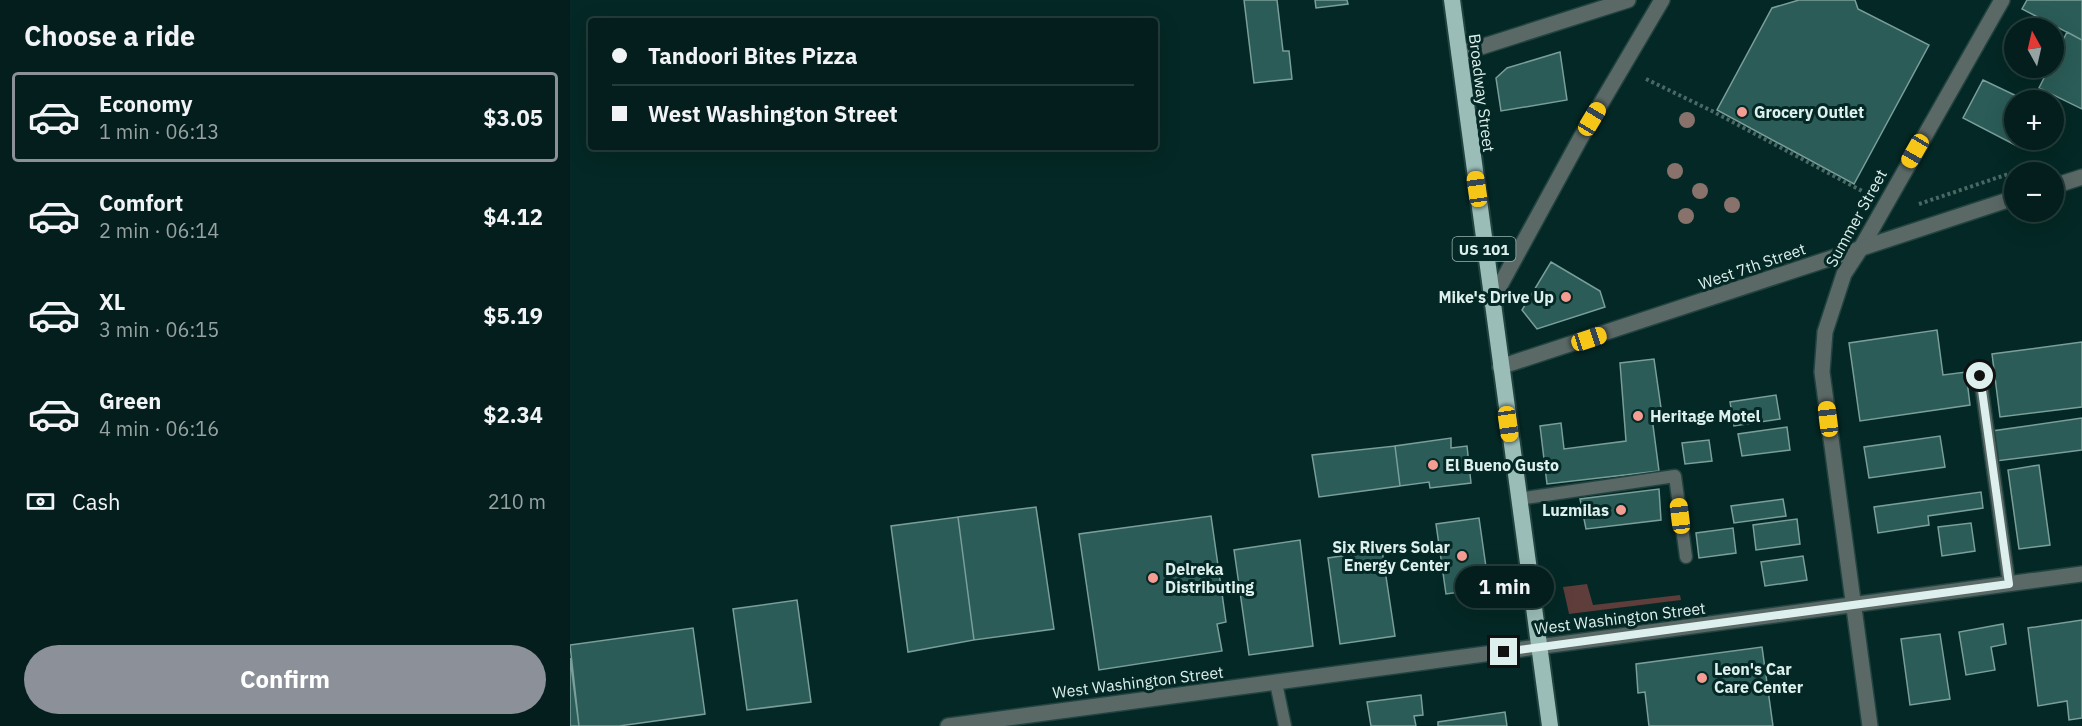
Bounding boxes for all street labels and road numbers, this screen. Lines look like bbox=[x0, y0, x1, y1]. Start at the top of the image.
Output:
street label: Broadway Street bbox=[1465, 33, 1499, 153]
street label: Summer Street bbox=[1821, 166, 1891, 270]
road number: US 101 bbox=[1452, 237, 1516, 261]
street label: West 7th Street bbox=[1696, 238, 1808, 294]
street label: West Washington Street bbox=[1533, 598, 1707, 638]
street label: West Washington Street bbox=[1051, 662, 1225, 702]

